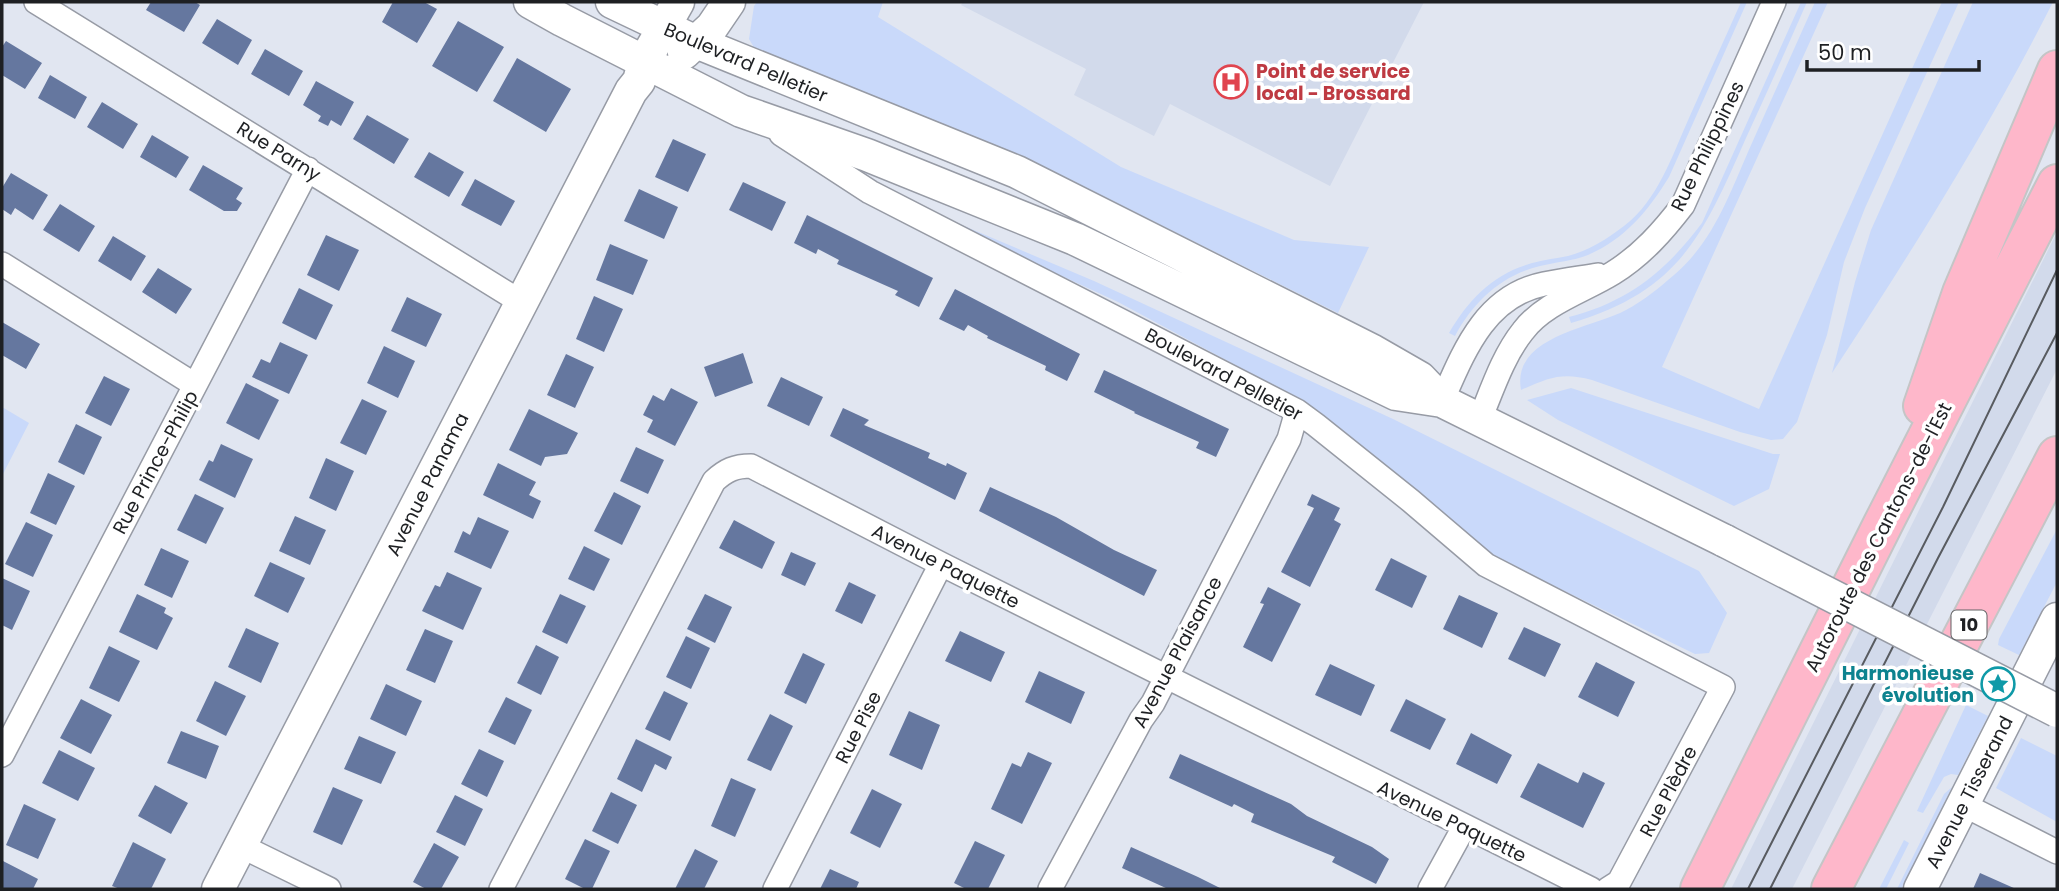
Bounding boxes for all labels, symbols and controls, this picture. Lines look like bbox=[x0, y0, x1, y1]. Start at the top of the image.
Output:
street label: Boulevard Pelletier bbox=[660, 16, 832, 109]
scale bar bbox=[1807, 28, 1979, 72]
text: 50 m bbox=[1818, 38, 1872, 67]
place label: Point de service local - Brossard bbox=[1256, 58, 1411, 107]
hospital icon: Point de service local - Brossard bbox=[1212, 63, 1250, 101]
street label: Rue Philippines bbox=[1664, 77, 1751, 216]
street label: Rue Parny bbox=[232, 115, 326, 188]
street label: Boulevard Pelletier bbox=[1140, 321, 1307, 428]
street label: Rue Prince-Philip bbox=[106, 385, 205, 539]
street label: Autoroute des Cantons-de-l'Est bbox=[1798, 398, 1958, 677]
street label: Avenue Panama bbox=[380, 408, 475, 561]
street label: Avenue Paquette bbox=[867, 517, 1024, 615]
street label: Avenue Plaisance bbox=[1126, 572, 1229, 733]
road number: 10 bbox=[1952, 610, 1986, 640]
place label: Harmonieuse évolution bbox=[1842, 660, 1974, 709]
place icon: Harmonieuse évolution bbox=[1979, 665, 2017, 703]
street label: Rue Pise bbox=[829, 686, 888, 768]
street label: Avenue Tisserand bbox=[1919, 711, 2020, 873]
street label: Rue Plèdre bbox=[1633, 741, 1704, 842]
street label: Avenue Paquette bbox=[1373, 774, 1531, 869]

